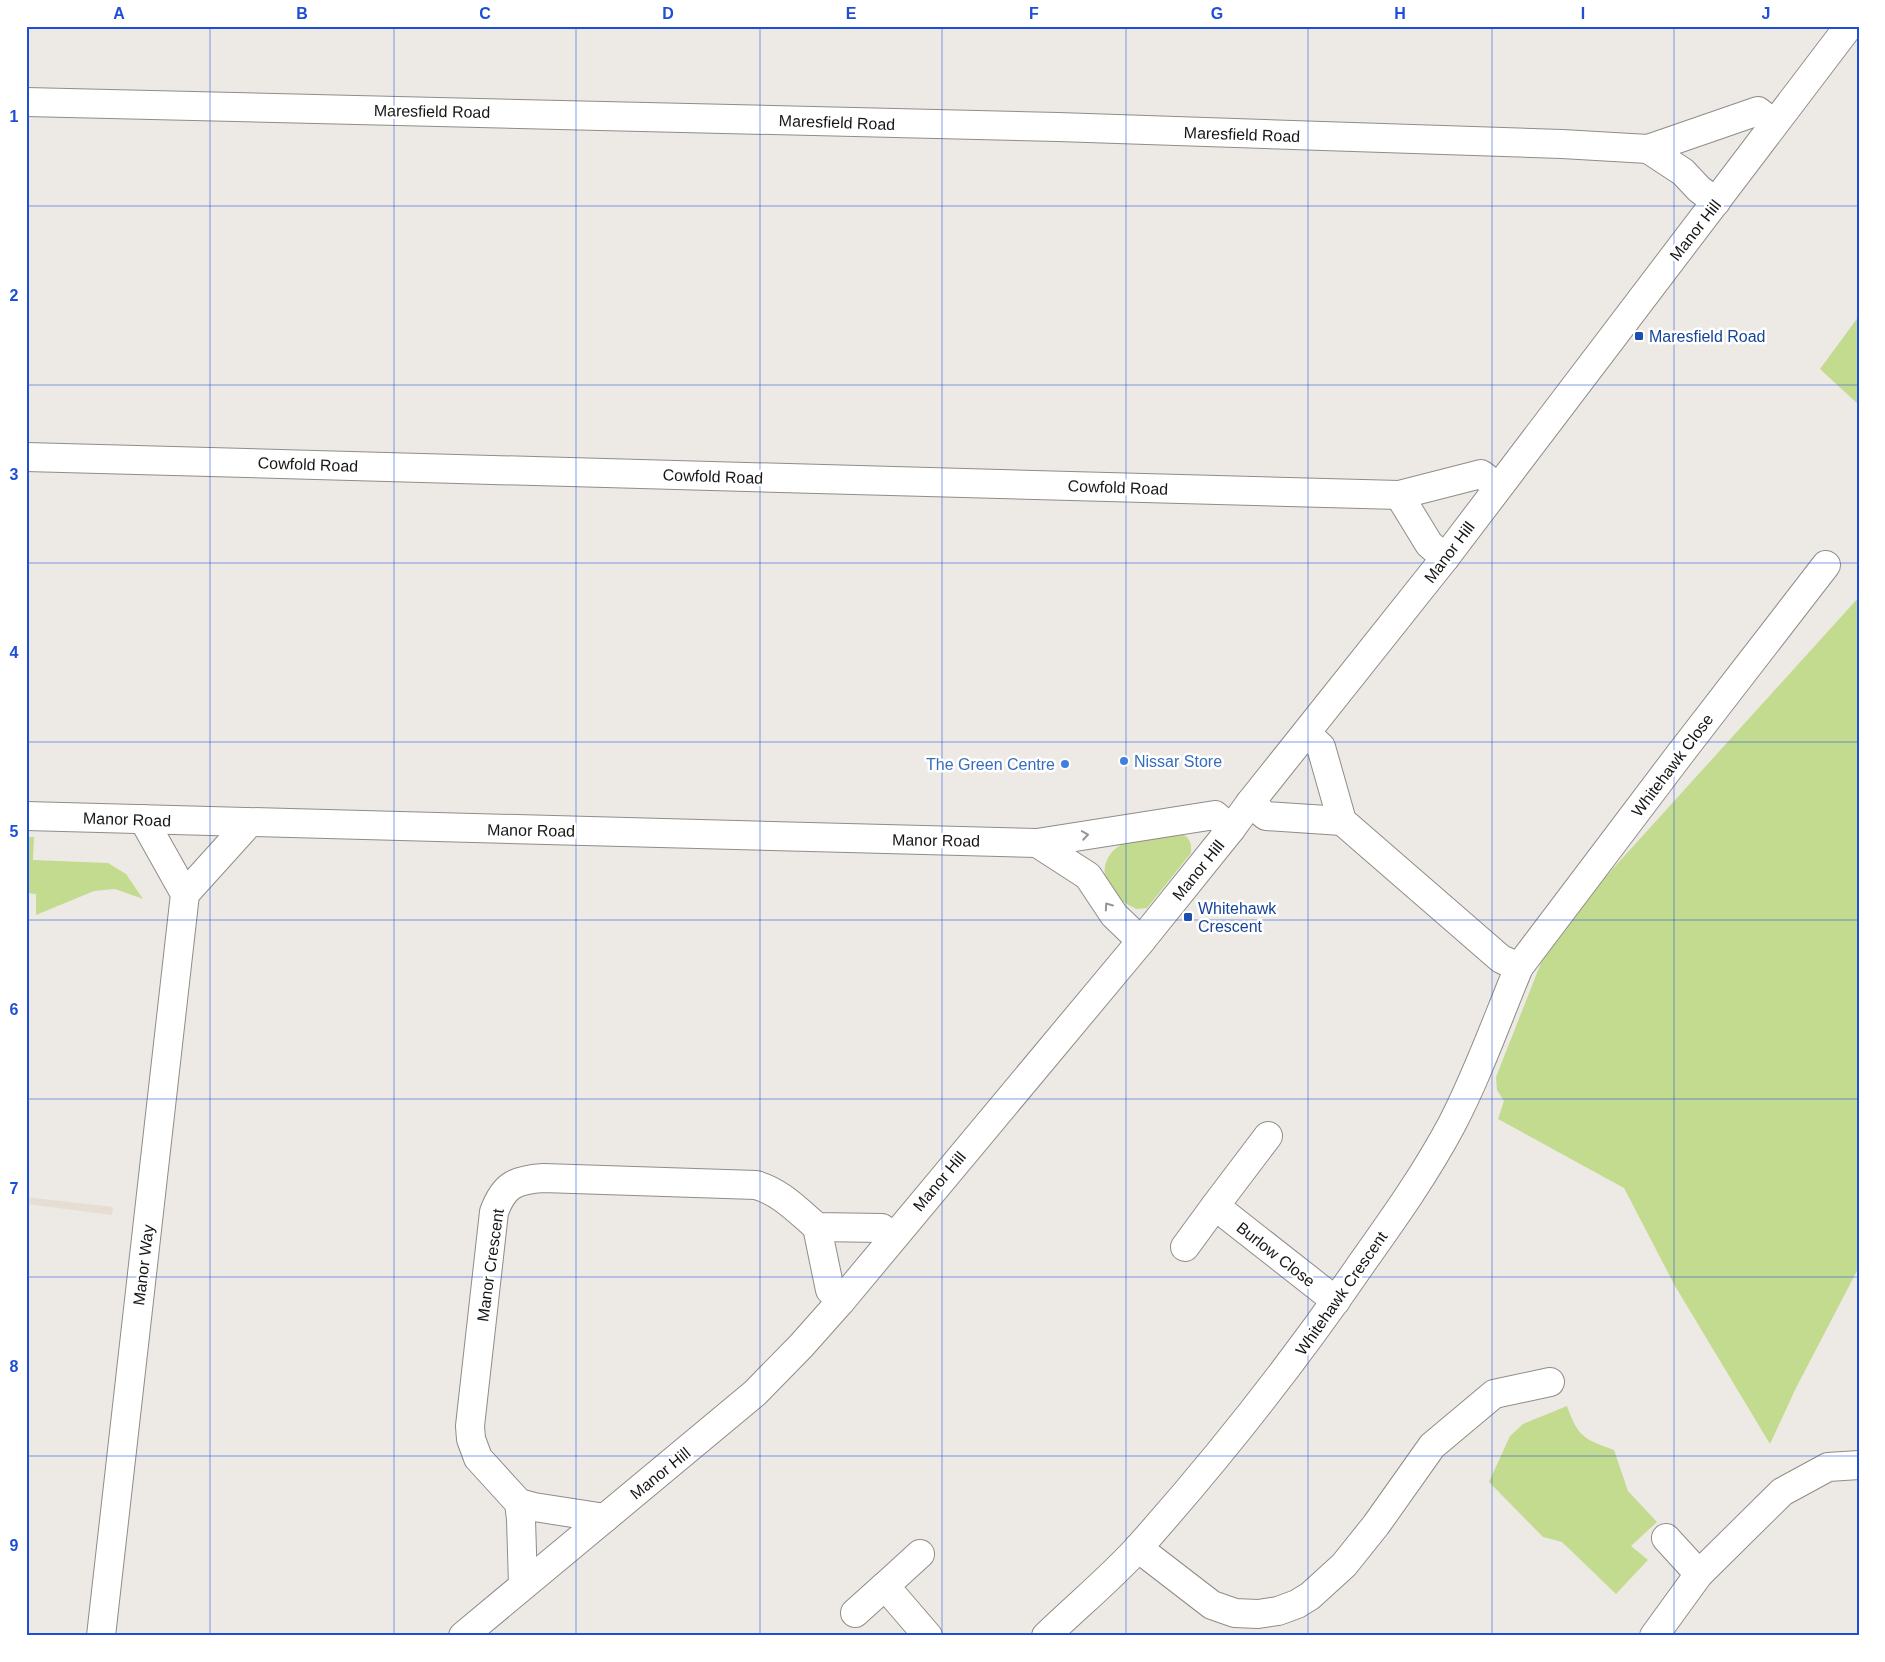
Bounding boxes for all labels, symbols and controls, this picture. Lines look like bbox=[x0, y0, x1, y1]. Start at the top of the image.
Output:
text: A bbox=[113, 5, 125, 22]
text: B bbox=[296, 5, 308, 22]
text: C bbox=[479, 5, 491, 22]
text: D bbox=[662, 5, 674, 22]
text: E bbox=[846, 5, 857, 22]
text: F bbox=[1029, 5, 1039, 22]
text: G bbox=[1211, 5, 1223, 22]
text: H bbox=[1394, 5, 1406, 22]
text: I bbox=[1581, 5, 1585, 22]
text: J bbox=[1762, 5, 1770, 22]
street label: Maresfield Road bbox=[374, 102, 490, 121]
text: 1 bbox=[10, 108, 19, 125]
street label: Maresfield Road bbox=[778, 112, 895, 133]
street label: Maresfield Road bbox=[1183, 124, 1300, 145]
street label: Manor Hill bbox=[1667, 197, 1724, 264]
text: 2 bbox=[10, 287, 19, 304]
place label: Maresfield Road bbox=[1649, 328, 1766, 345]
marker: Maresfield Road bbox=[1633, 330, 1645, 342]
street label: Cowfold Road bbox=[257, 454, 358, 475]
text: 3 bbox=[10, 466, 19, 483]
street label: Cowfold Road bbox=[662, 466, 763, 487]
street label: Cowfold Road bbox=[1067, 477, 1168, 498]
street label: Manor Hill bbox=[1421, 518, 1478, 586]
text: 4 bbox=[10, 644, 19, 661]
street label: Whitehawk Close bbox=[1628, 711, 1716, 820]
place label: Nissar Store bbox=[1134, 753, 1222, 770]
marker: Nissar Store bbox=[1118, 755, 1130, 767]
place label: The Green Centre bbox=[926, 756, 1055, 773]
marker: The Green Centre bbox=[1059, 758, 1071, 770]
street label: Manor Road bbox=[83, 809, 171, 830]
street label: Manor Road bbox=[487, 821, 575, 840]
text: 5 bbox=[10, 823, 19, 840]
street label: Manor Road bbox=[892, 831, 980, 850]
one-way arrow bbox=[1081, 831, 1089, 841]
street label: Manor Hill bbox=[1169, 837, 1228, 904]
place label: Whitehawk Crescent bbox=[1198, 900, 1277, 935]
one-way arrow bbox=[1105, 902, 1114, 911]
marker: Whitehawk Crescent bbox=[1182, 911, 1194, 923]
text: 6 bbox=[10, 1001, 19, 1018]
street label: Manor Hill bbox=[910, 1148, 969, 1214]
text: 7 bbox=[10, 1180, 19, 1197]
street label: Manor Crescent bbox=[474, 1207, 507, 1323]
street label: Burlow Close bbox=[1233, 1219, 1318, 1290]
street label: Manor Way bbox=[130, 1224, 157, 1306]
street label: Whitehawk Crescent bbox=[1292, 1228, 1391, 1358]
text: 8 bbox=[10, 1358, 19, 1375]
street label: Manor Hill bbox=[627, 1444, 694, 1503]
text: 9 bbox=[10, 1537, 19, 1554]

